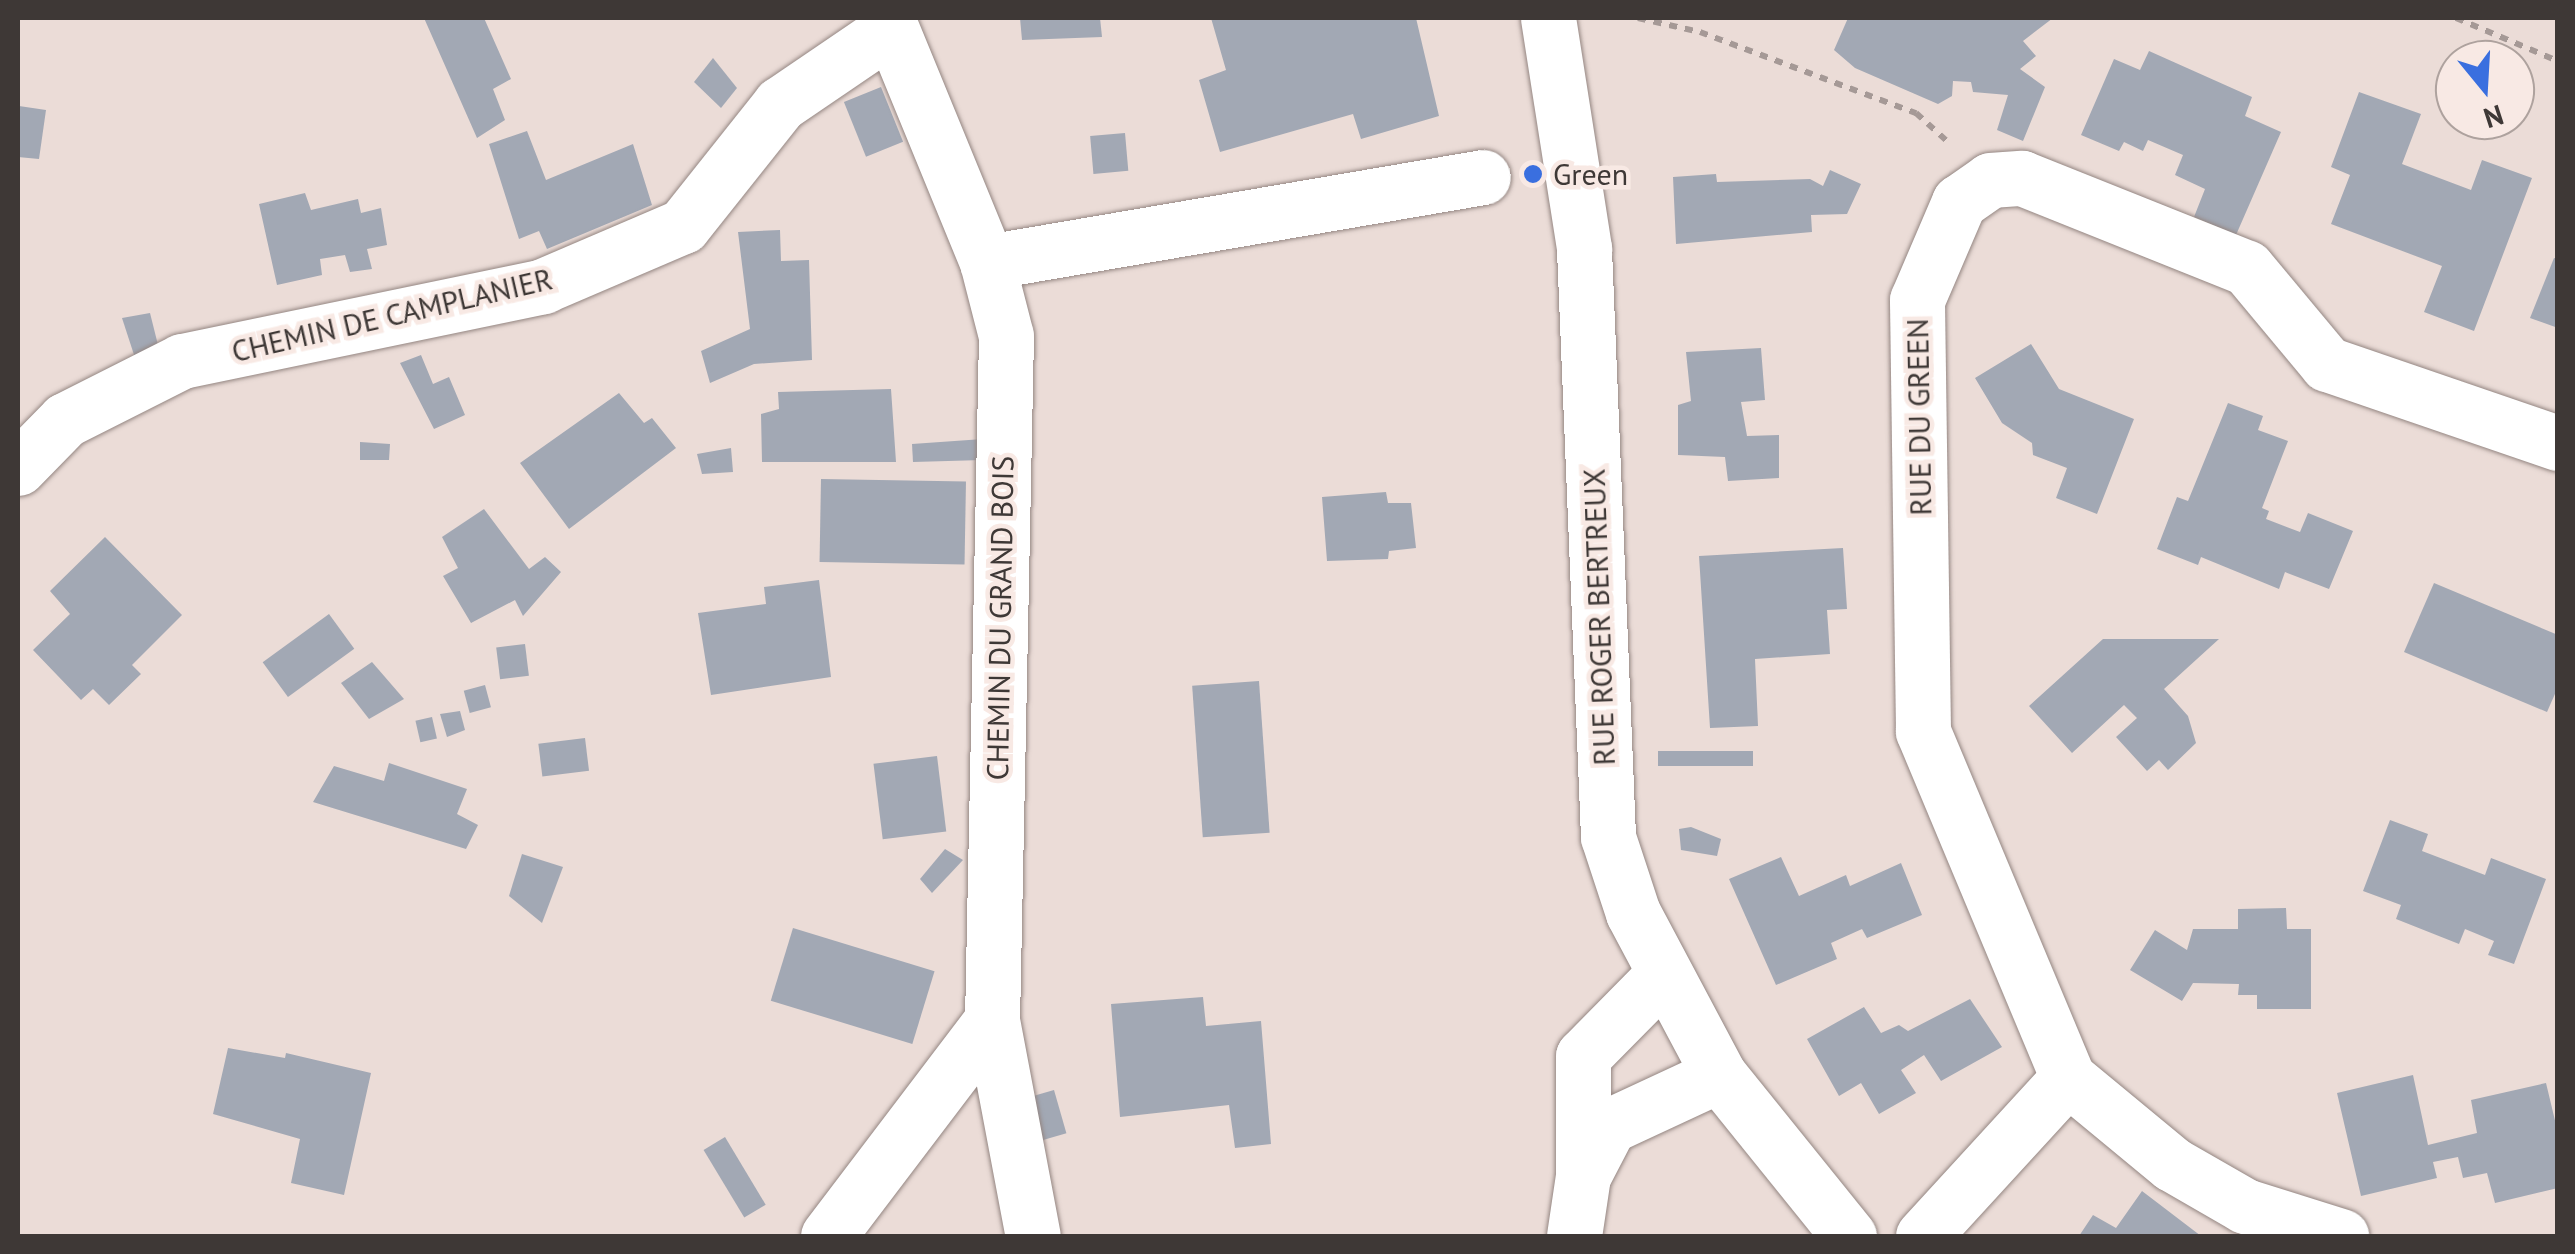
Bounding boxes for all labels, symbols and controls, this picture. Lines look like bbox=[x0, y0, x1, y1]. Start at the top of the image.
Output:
north arrow bbox=[2435, 40, 2535, 140]
text: N bbox=[2479, 97, 2508, 138]
place label: Green bbox=[1553, 156, 1628, 192]
marker: Green bbox=[1522, 163, 1544, 185]
street label: CHEMIN DE CAMPLANIER bbox=[228, 261, 556, 369]
street label: RUE DU GREEN bbox=[1899, 318, 1939, 516]
street label: CHEMIN DU GRAND BOIS bbox=[979, 455, 1021, 781]
street label: RUE ROGER BERTREUX bbox=[1576, 468, 1622, 766]

